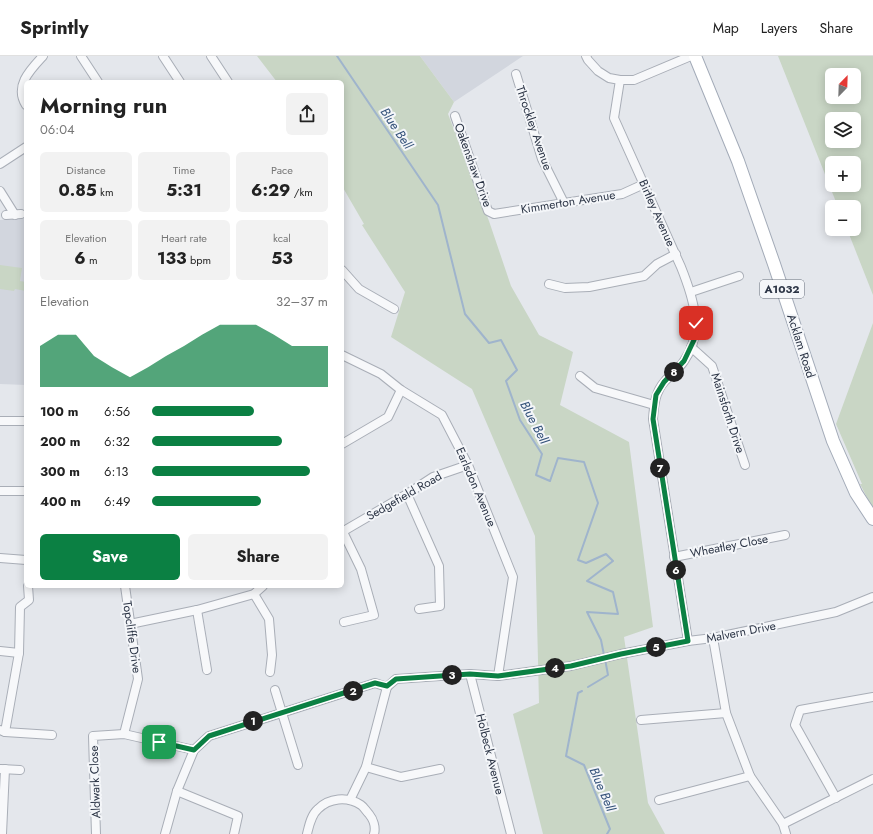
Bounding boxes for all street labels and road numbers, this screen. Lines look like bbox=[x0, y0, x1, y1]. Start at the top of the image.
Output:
street label: Throckley Avenue bbox=[511, 83, 557, 173]
street label: Oakenshaw Drive bbox=[449, 121, 497, 209]
street label: Birtley Avenue bbox=[634, 177, 680, 249]
street label: Kimmerton Avenue bbox=[519, 186, 617, 218]
road number: A1032 bbox=[760, 280, 804, 298]
street label: Acklam Road bbox=[782, 312, 820, 380]
street label: Mainsforth Drive bbox=[707, 371, 749, 455]
street label: Earlsdon Avenue bbox=[451, 444, 501, 530]
street label: Sedgefield Road bbox=[363, 467, 445, 525]
street label: Wheatley Close bbox=[688, 530, 770, 562]
street label: Topcliffe Drive bbox=[118, 600, 146, 674]
street label: Malvern Drive bbox=[705, 616, 777, 648]
street label: Holbeck Avenue bbox=[471, 712, 509, 796]
street label: Aldwark Close bbox=[85, 745, 105, 819]

